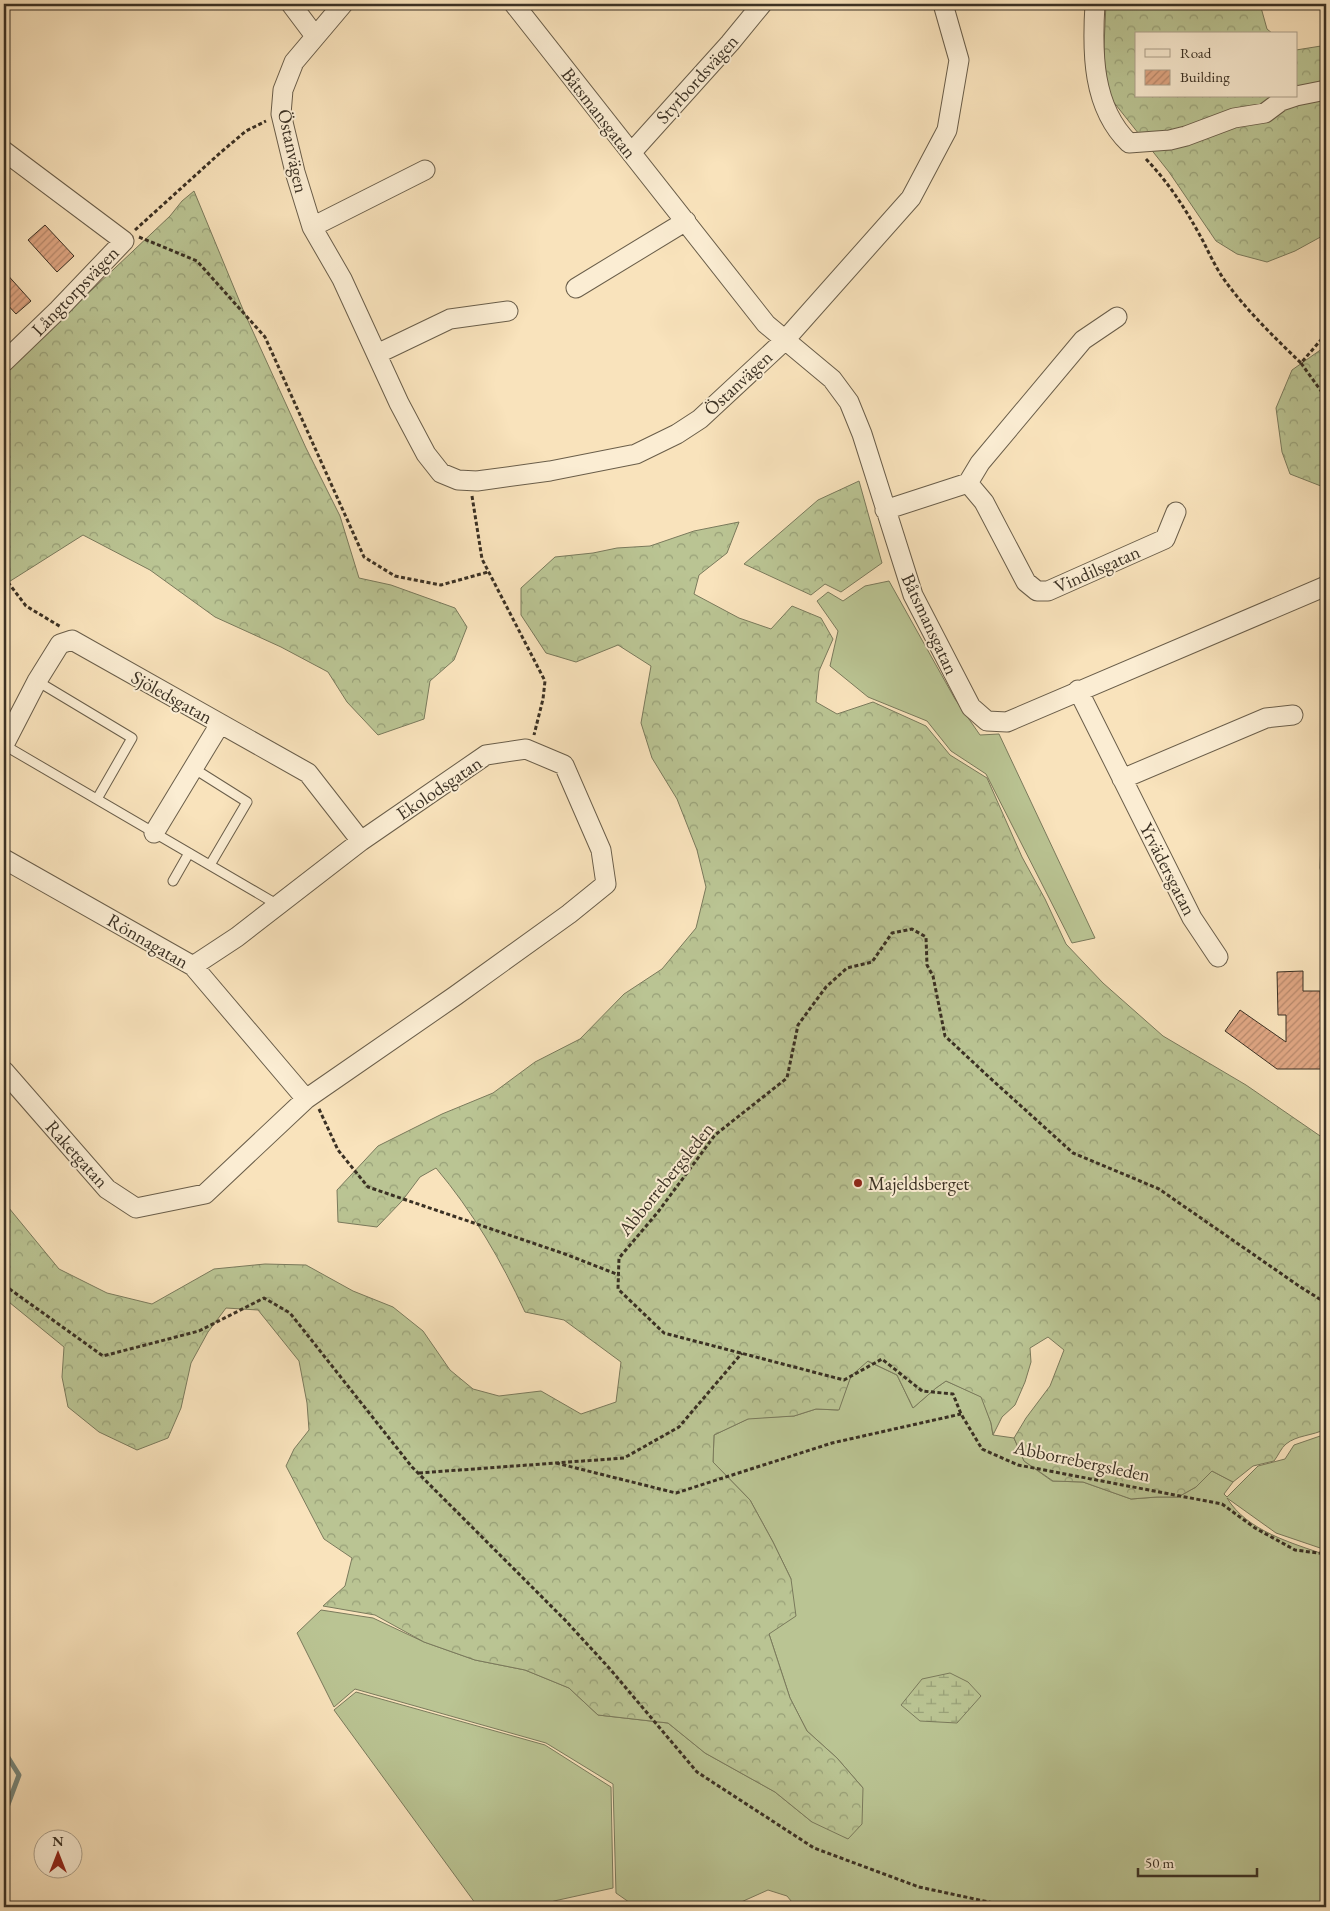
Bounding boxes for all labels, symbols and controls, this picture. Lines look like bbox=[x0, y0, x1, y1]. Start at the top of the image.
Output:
street label: Styrbordsvägen bbox=[650, 29, 744, 129]
legend bbox=[1135, 32, 1298, 98]
text: Road bbox=[1180, 43, 1212, 62]
street label: Båtsmansgatan bbox=[556, 62, 642, 164]
text: Building bbox=[1180, 67, 1230, 86]
street label: Östanvägen bbox=[272, 107, 314, 195]
street label: Långtorpsvägen bbox=[26, 241, 124, 341]
street label: Östanvägen bbox=[698, 345, 778, 421]
street label: Vindilsgatan bbox=[1050, 539, 1144, 599]
street label: Båtsmansgatan bbox=[896, 569, 964, 679]
street label: Sjöledsgatan bbox=[127, 664, 217, 730]
street label: Ekolodsgatan bbox=[391, 750, 487, 826]
street label: Yrvädersgatan bbox=[1134, 818, 1202, 920]
street label: Rönnagatan bbox=[103, 908, 193, 974]
street label: Raketgatan bbox=[40, 1115, 114, 1193]
street label: Abborrebergsleden bbox=[612, 1117, 719, 1242]
place label: Majeldsberget bbox=[868, 1171, 969, 1196]
marker: Majeldsberget bbox=[852, 1177, 864, 1189]
street label: Abborrebergsleden bbox=[1010, 1434, 1153, 1488]
north arrow bbox=[32, 1828, 82, 1878]
text: N bbox=[52, 1832, 64, 1850]
scale bar bbox=[1138, 1846, 1256, 1878]
text: 50 m bbox=[1145, 1853, 1174, 1872]

